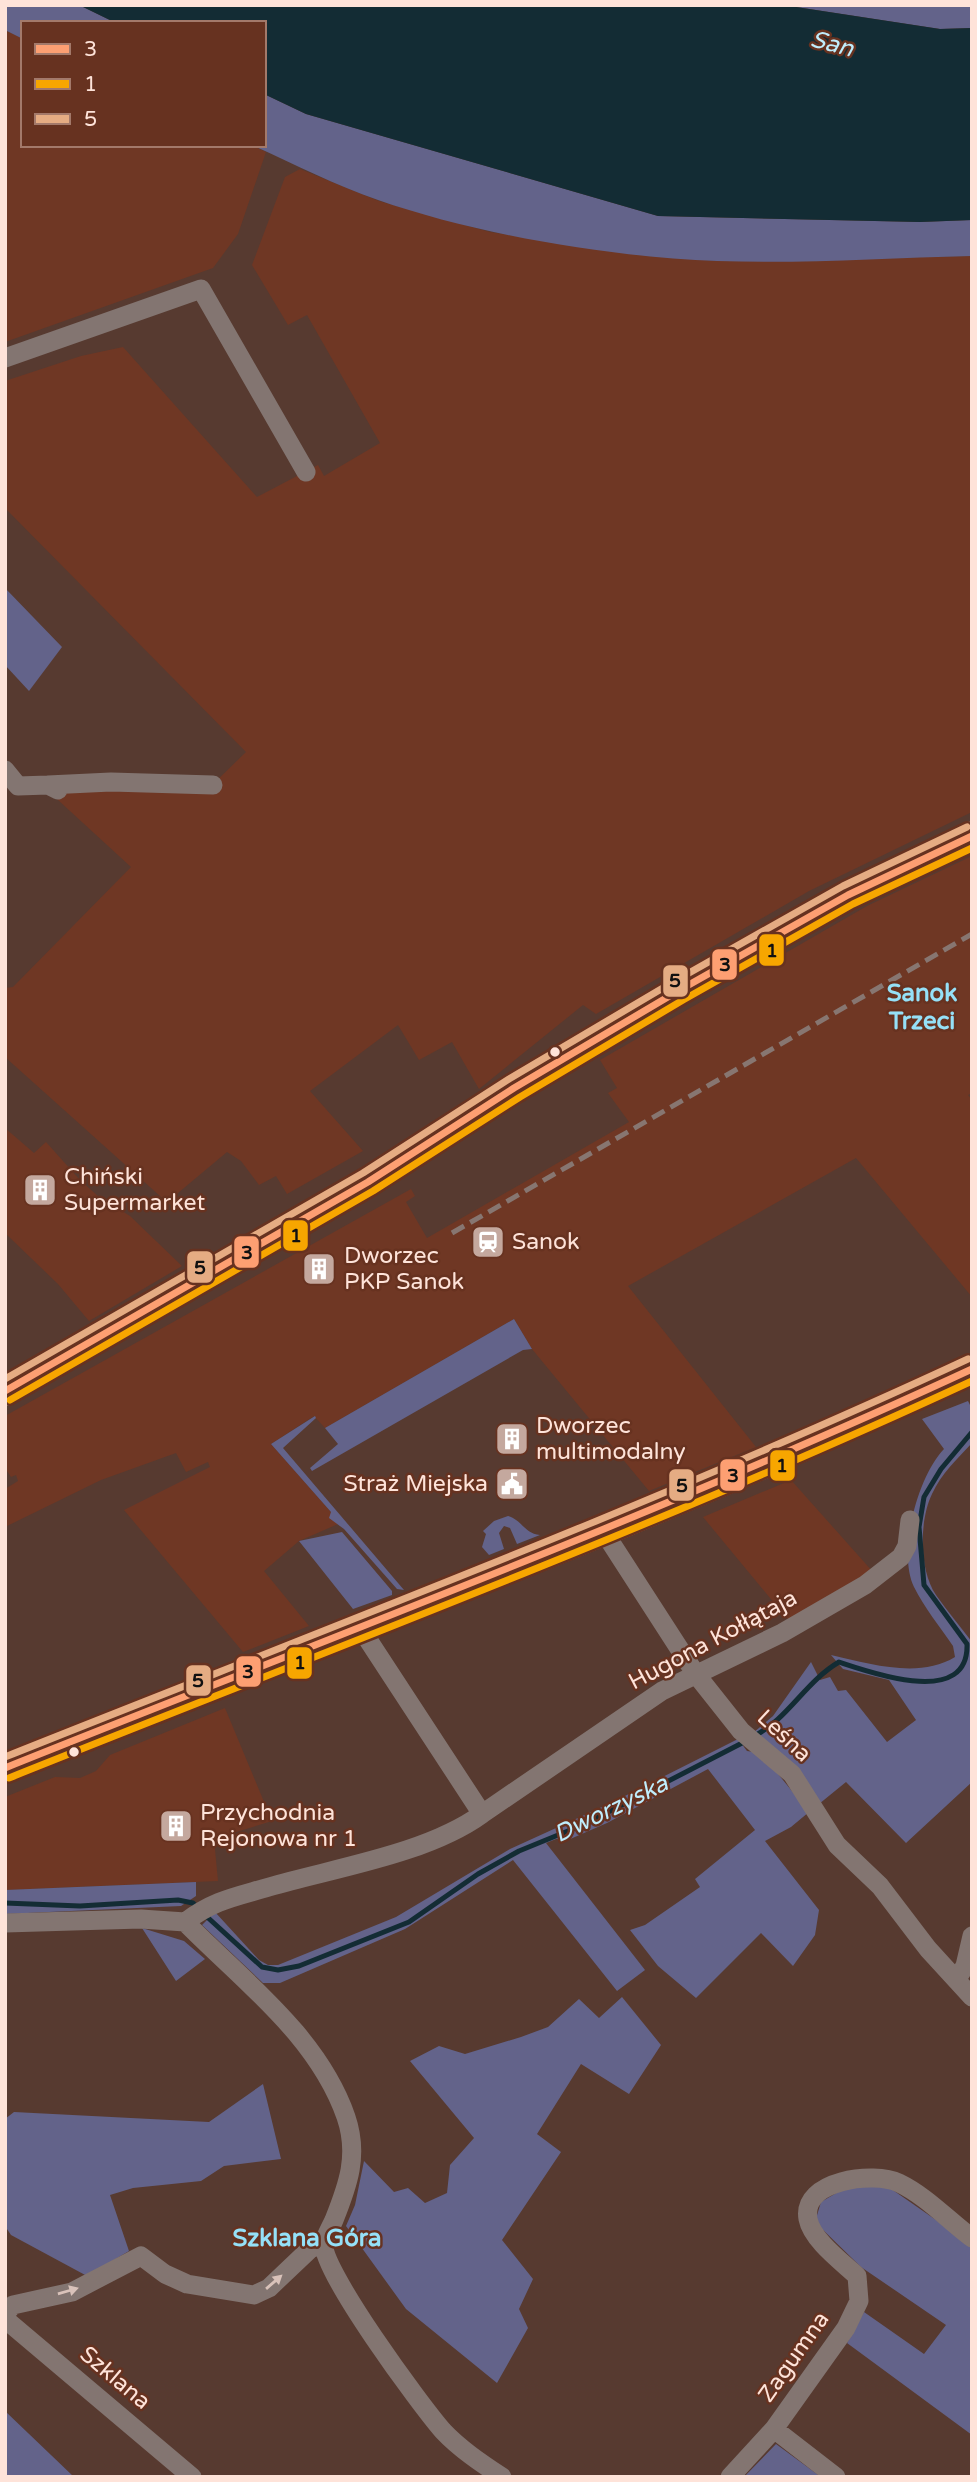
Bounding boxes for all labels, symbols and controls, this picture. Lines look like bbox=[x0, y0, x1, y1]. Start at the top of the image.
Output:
legend bbox=[21, 21, 266, 147]
water label: San bbox=[808, 24, 858, 64]
text: 3 bbox=[84, 37, 97, 62]
text: 1 bbox=[84, 72, 97, 97]
text: 5 bbox=[84, 107, 97, 132]
line badge: 1 bbox=[758, 933, 785, 967]
text: 1 bbox=[766, 940, 778, 962]
line badge: 3 bbox=[711, 948, 738, 981]
text: 3 bbox=[719, 954, 731, 976]
line badge: 5 bbox=[662, 964, 689, 998]
text: 5 bbox=[669, 970, 681, 992]
district label: Sanok Trzeci bbox=[887, 979, 957, 1036]
unlabelled marker bbox=[548, 1045, 562, 1059]
place label: Chiński Supermarket bbox=[64, 1163, 206, 1217]
building icon: Chiński Supermarket bbox=[21, 1171, 59, 1209]
line badge: 1 bbox=[282, 1219, 309, 1252]
station icon: Sanok bbox=[469, 1223, 507, 1261]
text: 1 bbox=[290, 1225, 302, 1247]
place label: Sanok bbox=[512, 1228, 580, 1256]
line badge: 3 bbox=[233, 1235, 260, 1269]
text: 3 bbox=[241, 1242, 253, 1264]
place label: Dworzec PKP Sanok bbox=[344, 1242, 464, 1296]
line badge: 5 bbox=[186, 1250, 214, 1284]
building icon: Dworzec PKP Sanok bbox=[300, 1250, 338, 1288]
text: 5 bbox=[194, 1257, 206, 1279]
place label: Dworzec multimodalny bbox=[536, 1412, 686, 1466]
building icon: Dworzec multimodalny bbox=[493, 1420, 531, 1458]
line badge: 1 bbox=[769, 1449, 796, 1482]
text: 1 bbox=[776, 1455, 788, 1477]
line badge: 3 bbox=[719, 1458, 746, 1492]
public building icon: Straż Miejska bbox=[493, 1465, 531, 1503]
text: 3 bbox=[727, 1465, 739, 1487]
line badge: 5 bbox=[668, 1468, 695, 1502]
place label: Straż Miejska bbox=[344, 1470, 488, 1498]
text: 5 bbox=[676, 1475, 688, 1497]
street label: Hugona Kołłątaja bbox=[624, 1584, 802, 1696]
line badge: 1 bbox=[286, 1646, 313, 1680]
text: 1 bbox=[294, 1652, 306, 1674]
line badge: 3 bbox=[235, 1655, 262, 1688]
text: 3 bbox=[242, 1661, 254, 1683]
line badge: 5 bbox=[185, 1664, 212, 1697]
text: 5 bbox=[192, 1670, 204, 1692]
street label: Leśna bbox=[751, 1704, 817, 1768]
unlabelled marker bbox=[67, 1745, 81, 1759]
water label: Dworzyska bbox=[549, 1769, 673, 1849]
place label: Przychodnia Rejonowa nr 1 bbox=[200, 1799, 357, 1853]
building icon: Przychodnia Rejonowa nr 1 bbox=[157, 1807, 195, 1845]
district label: Szklana Góra bbox=[232, 2224, 382, 2253]
one-way arrow bbox=[265, 2275, 282, 2290]
one-way arrow bbox=[57, 2286, 78, 2296]
street label: Zagumna bbox=[753, 2306, 835, 2408]
street label: Szklana bbox=[74, 2340, 156, 2416]

